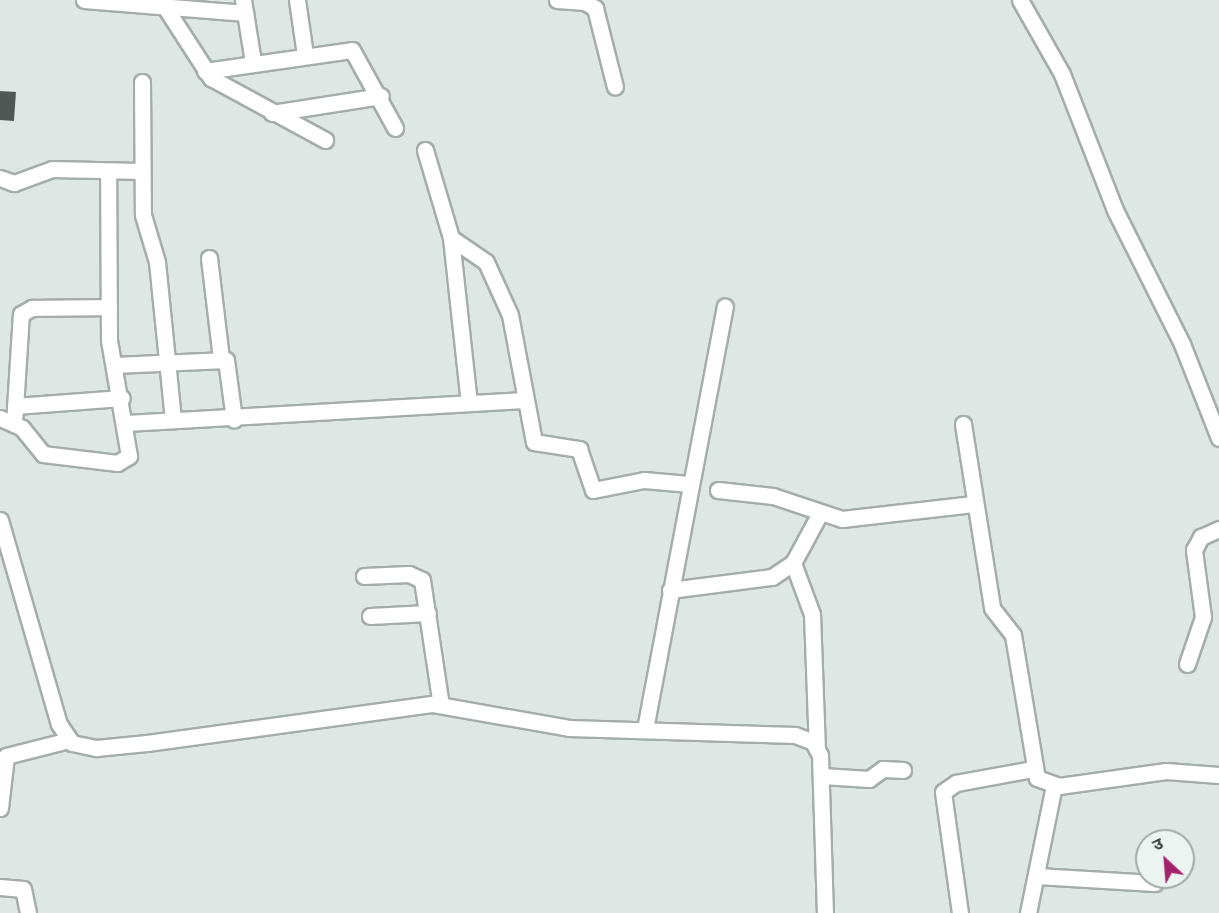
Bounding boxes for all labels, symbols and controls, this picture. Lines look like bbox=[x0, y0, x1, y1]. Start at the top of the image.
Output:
north arrow bbox=[1135, 829, 1195, 889]
text: उ bbox=[1149, 834, 1166, 855]

